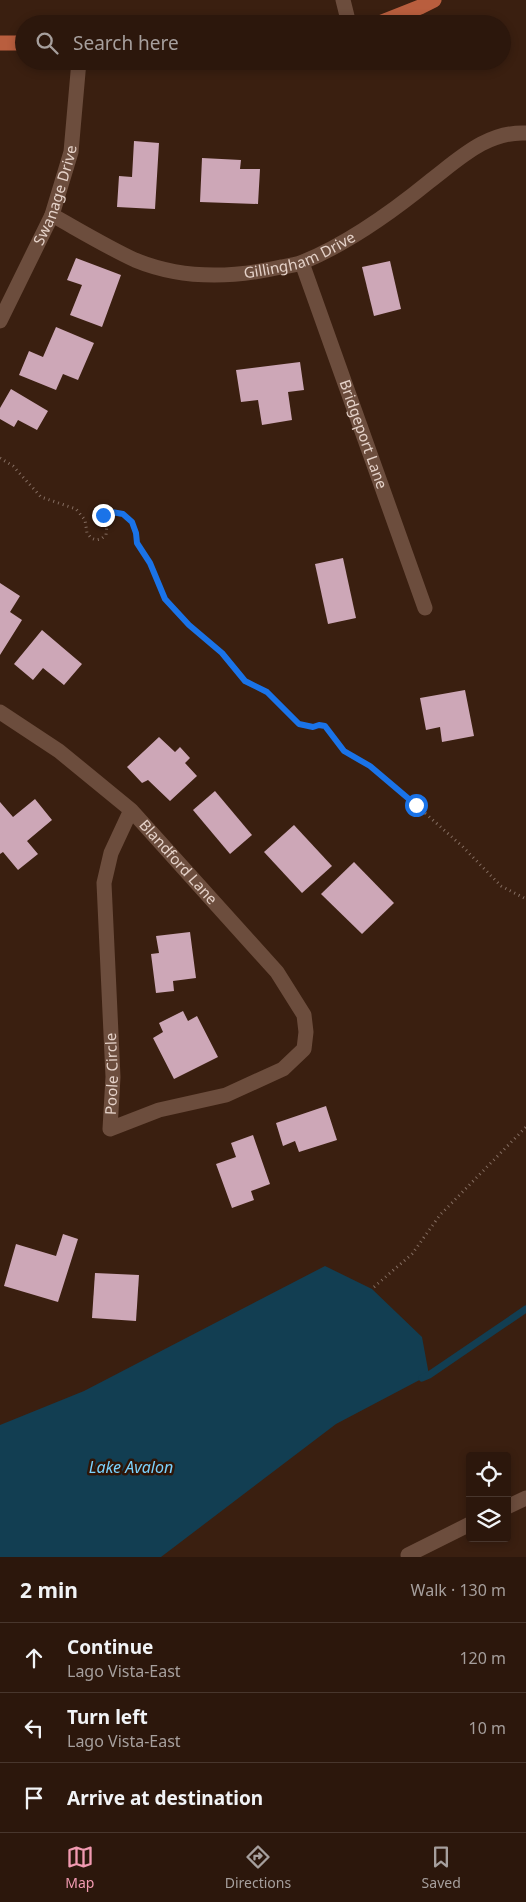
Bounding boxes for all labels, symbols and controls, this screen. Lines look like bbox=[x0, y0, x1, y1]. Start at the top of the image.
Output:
search box bbox=[15, 15, 511, 70]
icon: search bbox=[33, 29, 61, 57]
text: Search here bbox=[73, 30, 179, 56]
street label: Swanage Drive bbox=[28, 144, 81, 248]
street label: Gillingham Drive bbox=[242, 226, 359, 282]
street label: Bridgeport Lane bbox=[335, 377, 393, 491]
route end bbox=[92, 504, 115, 527]
route start bbox=[405, 794, 428, 817]
street label: Blandford Lane bbox=[135, 815, 222, 908]
street label: Poole Circle bbox=[100, 1032, 122, 1115]
map controls bbox=[466, 1452, 511, 1542]
button: locate bbox=[466, 1452, 511, 1497]
water label: Lake Avalon bbox=[89, 1456, 173, 1478]
button: layers bbox=[466, 1497, 511, 1542]
text: 2 min bbox=[20, 1576, 78, 1604]
text: Walk · 130 m bbox=[411, 1579, 506, 1601]
text: Continue bbox=[67, 1634, 153, 1660]
icon: ahead bbox=[20, 1644, 48, 1672]
text: 120 m bbox=[459, 1647, 506, 1669]
text: Lago Vista-East bbox=[67, 1660, 181, 1682]
text: Turn left bbox=[67, 1704, 148, 1730]
icon: left bbox=[20, 1714, 48, 1742]
text: 10 m bbox=[469, 1717, 506, 1739]
text: Lago Vista-East bbox=[67, 1730, 181, 1752]
icon: arrive bbox=[20, 1784, 48, 1812]
text: Arrive at destination bbox=[67, 1785, 263, 1811]
tab: Map bbox=[65, 1843, 94, 1892]
tab: Directions bbox=[225, 1843, 291, 1892]
tab: Saved bbox=[422, 1843, 461, 1892]

